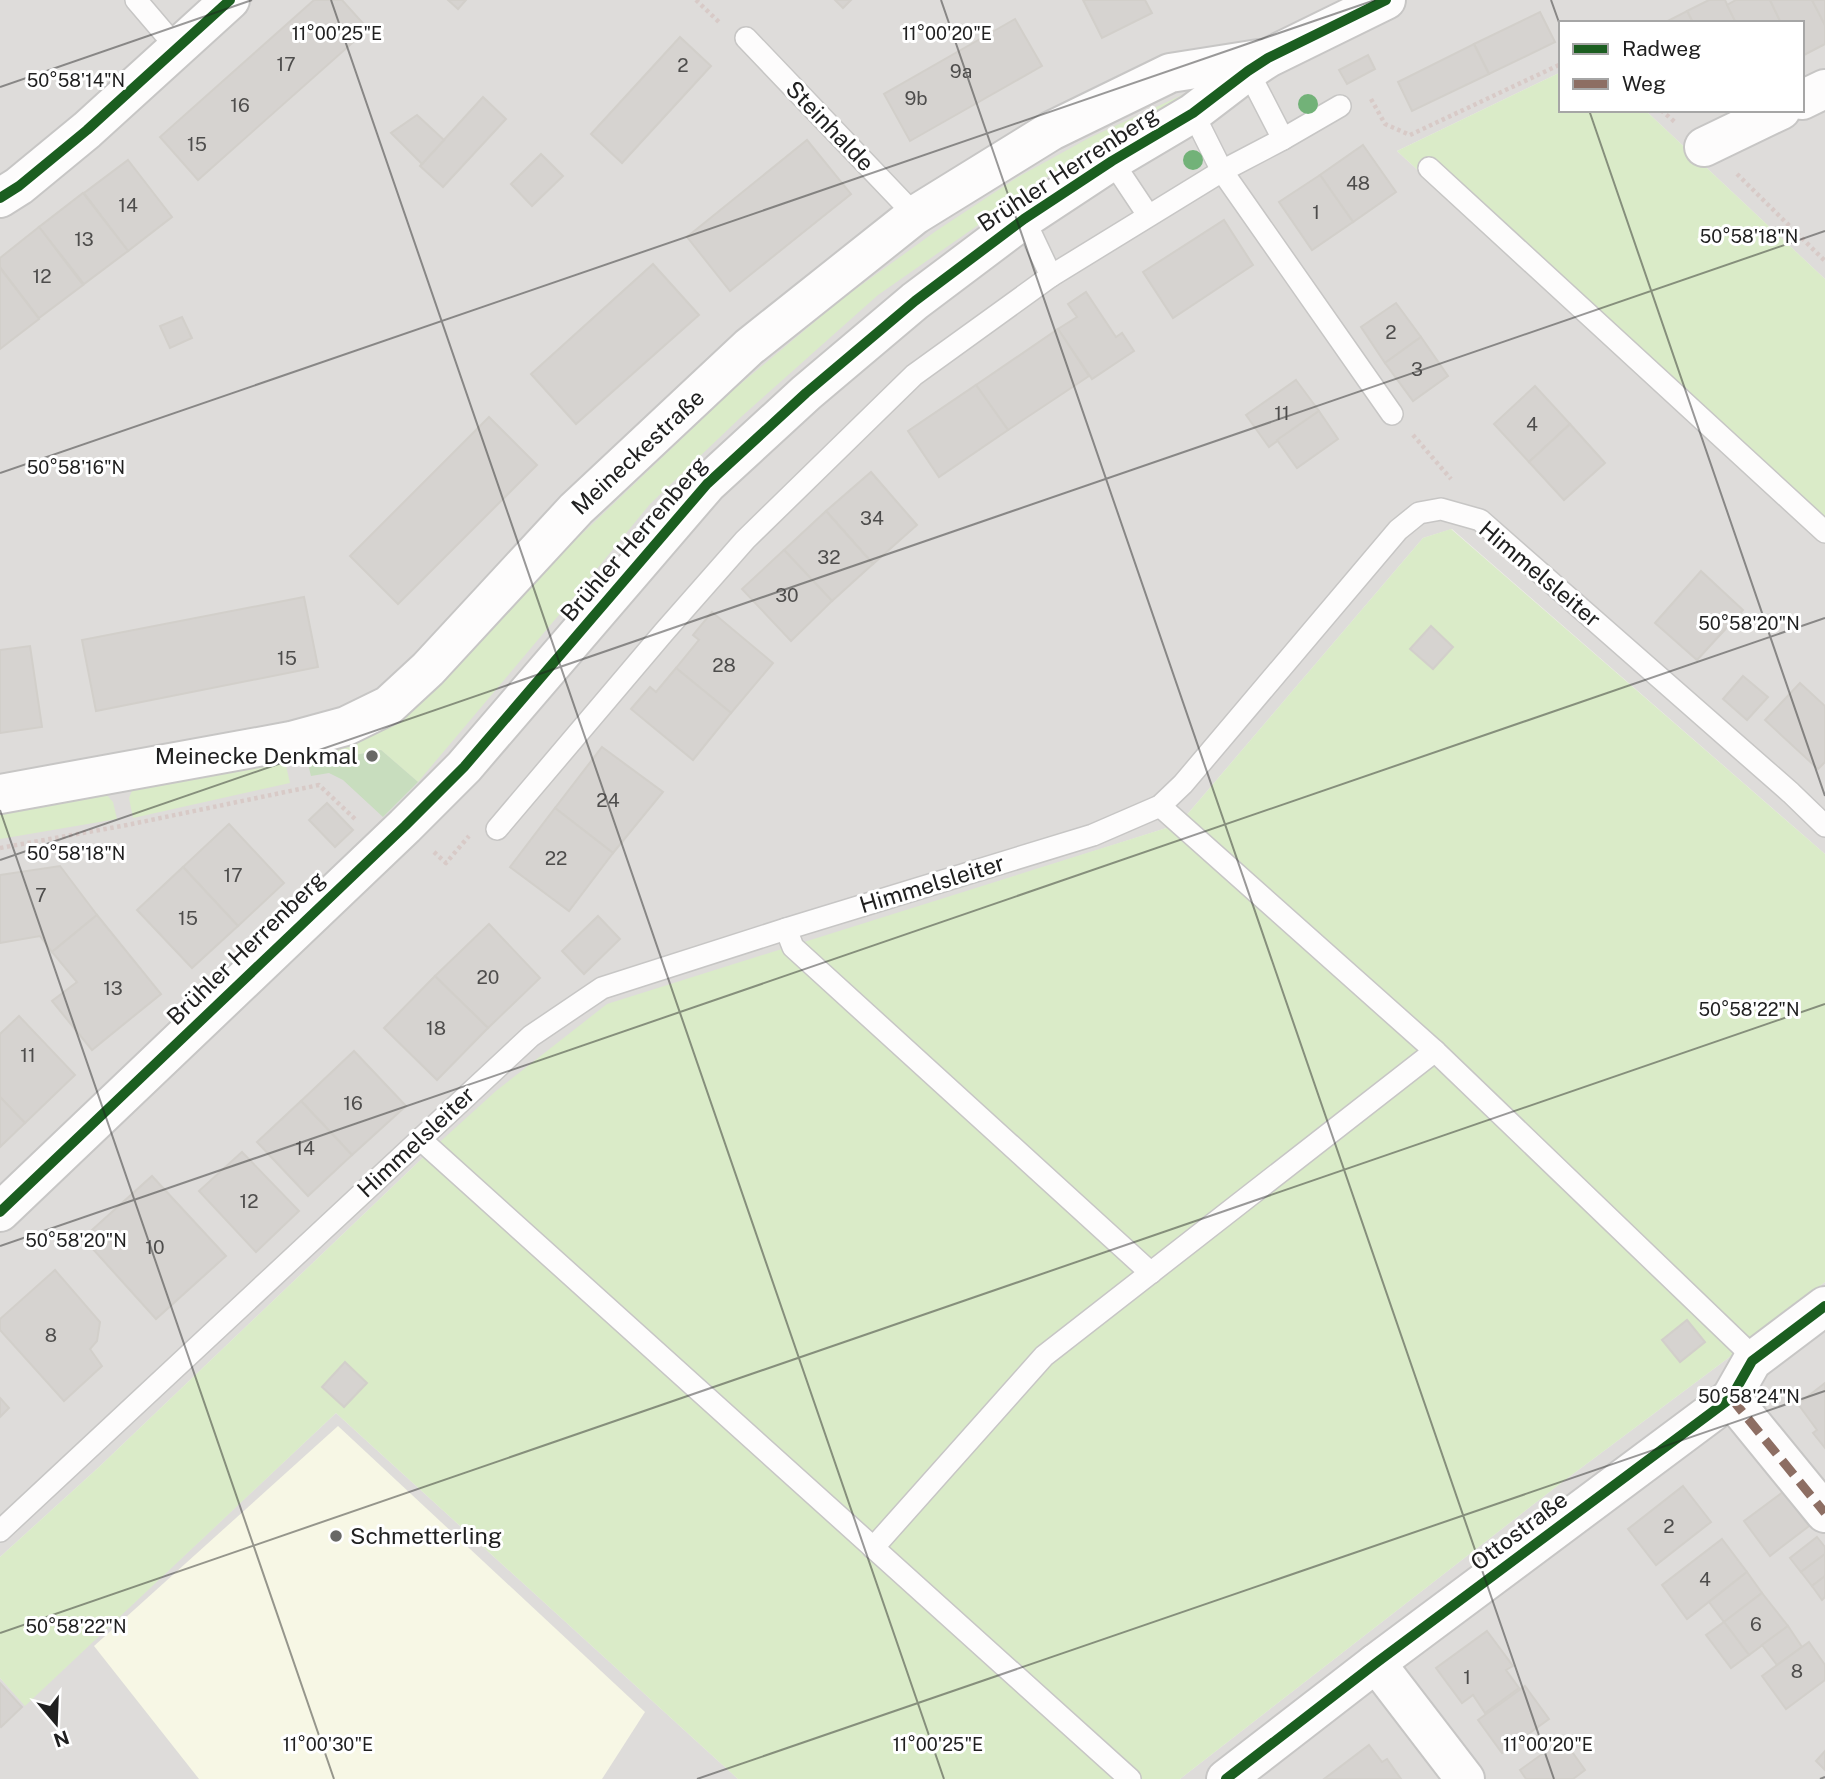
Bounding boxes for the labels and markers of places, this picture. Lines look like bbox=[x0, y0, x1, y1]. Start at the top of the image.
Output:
place label: Meinecke Denkmal bbox=[155, 742, 358, 769]
marker: Meinecke Denkmal bbox=[364, 748, 380, 764]
place label: Schmetterling bbox=[350, 1522, 502, 1549]
marker: Schmetterling bbox=[328, 1528, 344, 1544]

